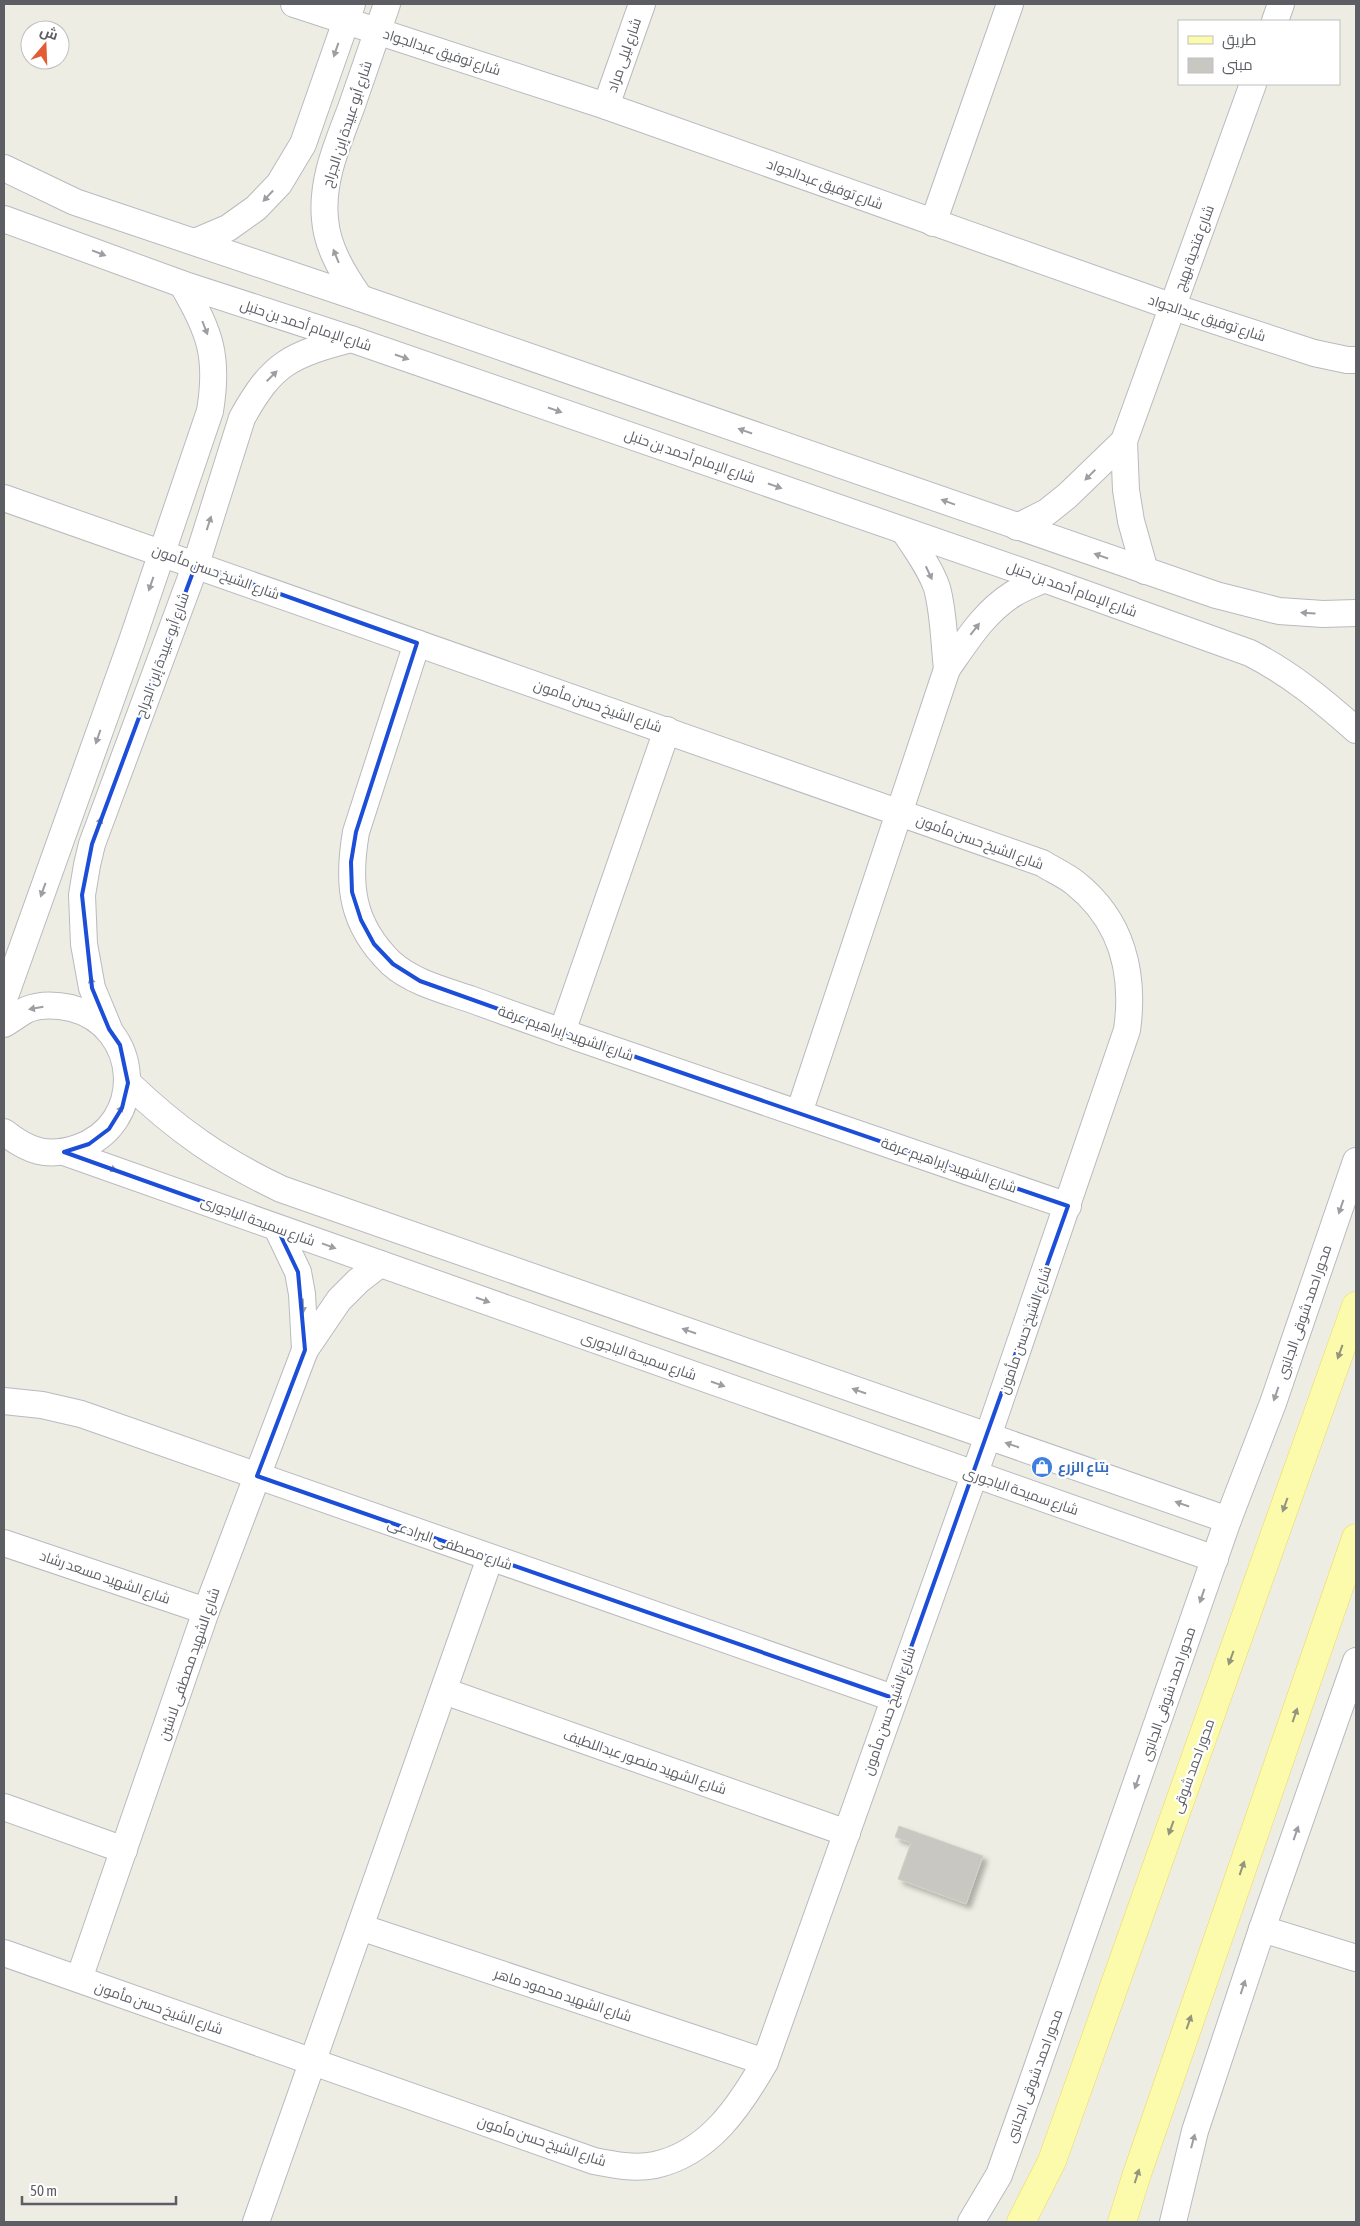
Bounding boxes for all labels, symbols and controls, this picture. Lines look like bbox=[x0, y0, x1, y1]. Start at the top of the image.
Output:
street label: شارع ليلى مراد bbox=[604, 16, 645, 95]
north arrow bbox=[20, 20, 70, 70]
legend bbox=[1178, 20, 1340, 85]
text: ش bbox=[38, 22, 60, 44]
street label: شارع توفيق عبدالجواد bbox=[381, 25, 503, 79]
text: طريق bbox=[1222, 31, 1256, 50]
one-way arrow bbox=[332, 43, 340, 58]
text: مبنى bbox=[1222, 56, 1253, 75]
street label: شارع أبو عبيدة إبن الجراح bbox=[318, 58, 376, 190]
street label: شارع توفيق عبدالجواد bbox=[764, 156, 885, 213]
one-way arrow bbox=[262, 189, 274, 201]
street label: شارع فتحية بهيج bbox=[1171, 203, 1218, 293]
one-way arrow bbox=[92, 249, 107, 257]
one-way arrow bbox=[331, 249, 339, 263]
street label: شارع توفيق عبدالجواد bbox=[1146, 291, 1268, 345]
street label: شارع الإمام أحمد بن حنبل bbox=[238, 295, 374, 356]
one-way arrow bbox=[202, 320, 209, 335]
one-way arrow bbox=[394, 353, 409, 361]
one-way arrow bbox=[265, 370, 277, 382]
one-way arrow bbox=[548, 407, 563, 414]
street label: شارع الإمام أحمد بن حنبل bbox=[622, 425, 758, 488]
one-way arrow bbox=[737, 427, 752, 435]
one-way arrow bbox=[1084, 469, 1096, 481]
one-way arrow bbox=[768, 482, 783, 490]
one-way arrow bbox=[940, 498, 955, 505]
one-way arrow bbox=[205, 516, 213, 531]
street label: شارع الشيخ حسن مأمون bbox=[150, 541, 282, 603]
one-way arrow bbox=[1093, 552, 1108, 560]
street label: شارع الإمام أحمد بن حنبل bbox=[1004, 557, 1140, 622]
one-way arrow bbox=[926, 566, 934, 580]
one-way arrow bbox=[147, 576, 154, 591]
street label: شارع أبو عبيدة إبن الجراح bbox=[131, 590, 193, 720]
one-way arrow bbox=[1299, 609, 1315, 617]
one-way arrow bbox=[970, 623, 980, 636]
street label: شارع الشيخ حسن مأمون bbox=[532, 676, 664, 736]
one-way arrow bbox=[94, 730, 102, 745]
street label: شارع الشيخ حسن مأمون bbox=[914, 811, 1046, 873]
one-way arrow bbox=[95, 816, 103, 831]
one-way arrow bbox=[39, 883, 47, 898]
one-way arrow bbox=[88, 976, 96, 991]
street label: شارع الشهيد إبراهيم عرفة bbox=[495, 1002, 636, 1066]
one-way arrow bbox=[27, 1005, 43, 1013]
one-way arrow bbox=[114, 1106, 123, 1119]
street label: شارع الشهيد إبراهيم عرفة bbox=[878, 1134, 1019, 1198]
one-way arrow bbox=[103, 1165, 118, 1173]
street label: شارع سميحة الباجورى bbox=[198, 1193, 317, 1250]
one-way arrow bbox=[1337, 1200, 1345, 1215]
one-way arrow bbox=[322, 1243, 337, 1250]
street label: محور احمد شوقى الجانبى bbox=[1274, 1243, 1334, 1381]
street label: شارع الشيخ حسن مأمون bbox=[995, 1264, 1055, 1396]
one-way arrow bbox=[475, 1297, 490, 1305]
one-way arrow bbox=[299, 1299, 307, 1315]
one-way arrow bbox=[681, 1327, 696, 1335]
street label: شارع سميحة الباجورى bbox=[579, 1329, 699, 1384]
one-way arrow bbox=[1336, 1345, 1344, 1360]
one-way arrow bbox=[711, 1380, 726, 1388]
one-way arrow bbox=[851, 1387, 866, 1395]
one-way arrow bbox=[1272, 1387, 1280, 1402]
one-way arrow bbox=[1005, 1440, 1020, 1448]
shop icon: بتاع الزرع bbox=[1030, 1455, 1054, 1479]
place label: بتاع الزرع bbox=[1058, 1459, 1109, 1477]
street label: شارع سميحة الباجورى bbox=[961, 1464, 1081, 1519]
one-way arrow bbox=[1281, 1498, 1288, 1513]
one-way arrow bbox=[1175, 1500, 1190, 1507]
street label: شارع مصطفى البرادعى bbox=[385, 1515, 514, 1574]
street label: شارع الشهيد مسعد رشاد bbox=[37, 1547, 172, 1608]
street label: شارع الشهيد مصطفى لاشين bbox=[155, 1585, 224, 1743]
one-way arrow bbox=[1198, 1588, 1205, 1603]
street label: محور احمد شوقى الجانبى bbox=[1138, 1625, 1198, 1763]
street label: شارع الشيخ حسن مأمون bbox=[859, 1645, 919, 1777]
one-way arrow bbox=[1227, 1651, 1234, 1666]
one-way arrow bbox=[1292, 1707, 1299, 1722]
street label: محور احمد شوقى bbox=[1169, 1717, 1217, 1815]
street label: شارع الشهيد منصور عبداللطيف bbox=[561, 1727, 729, 1798]
one-way arrow bbox=[1133, 1775, 1141, 1790]
one-way arrow bbox=[1166, 1821, 1174, 1836]
one-way arrow bbox=[1292, 1825, 1300, 1840]
one-way arrow bbox=[1239, 1861, 1246, 1876]
street label: شارع الشهيد محمود ماهر bbox=[491, 1965, 634, 2026]
street label: شارع الشيخ حسن مأمون bbox=[93, 1978, 225, 2038]
one-way arrow bbox=[1240, 1979, 1247, 1994]
street label: محور احمد شوقى الجانبى bbox=[1002, 2007, 1066, 2145]
one-way arrow bbox=[1185, 2014, 1193, 2029]
street label: شارع الشيخ حسن مأمون bbox=[475, 2112, 609, 2170]
one-way arrow bbox=[1189, 2133, 1197, 2148]
one-way arrow bbox=[1133, 2168, 1141, 2183]
scale bar bbox=[22, 2174, 176, 2206]
text: 50 m bbox=[30, 2182, 57, 2199]

